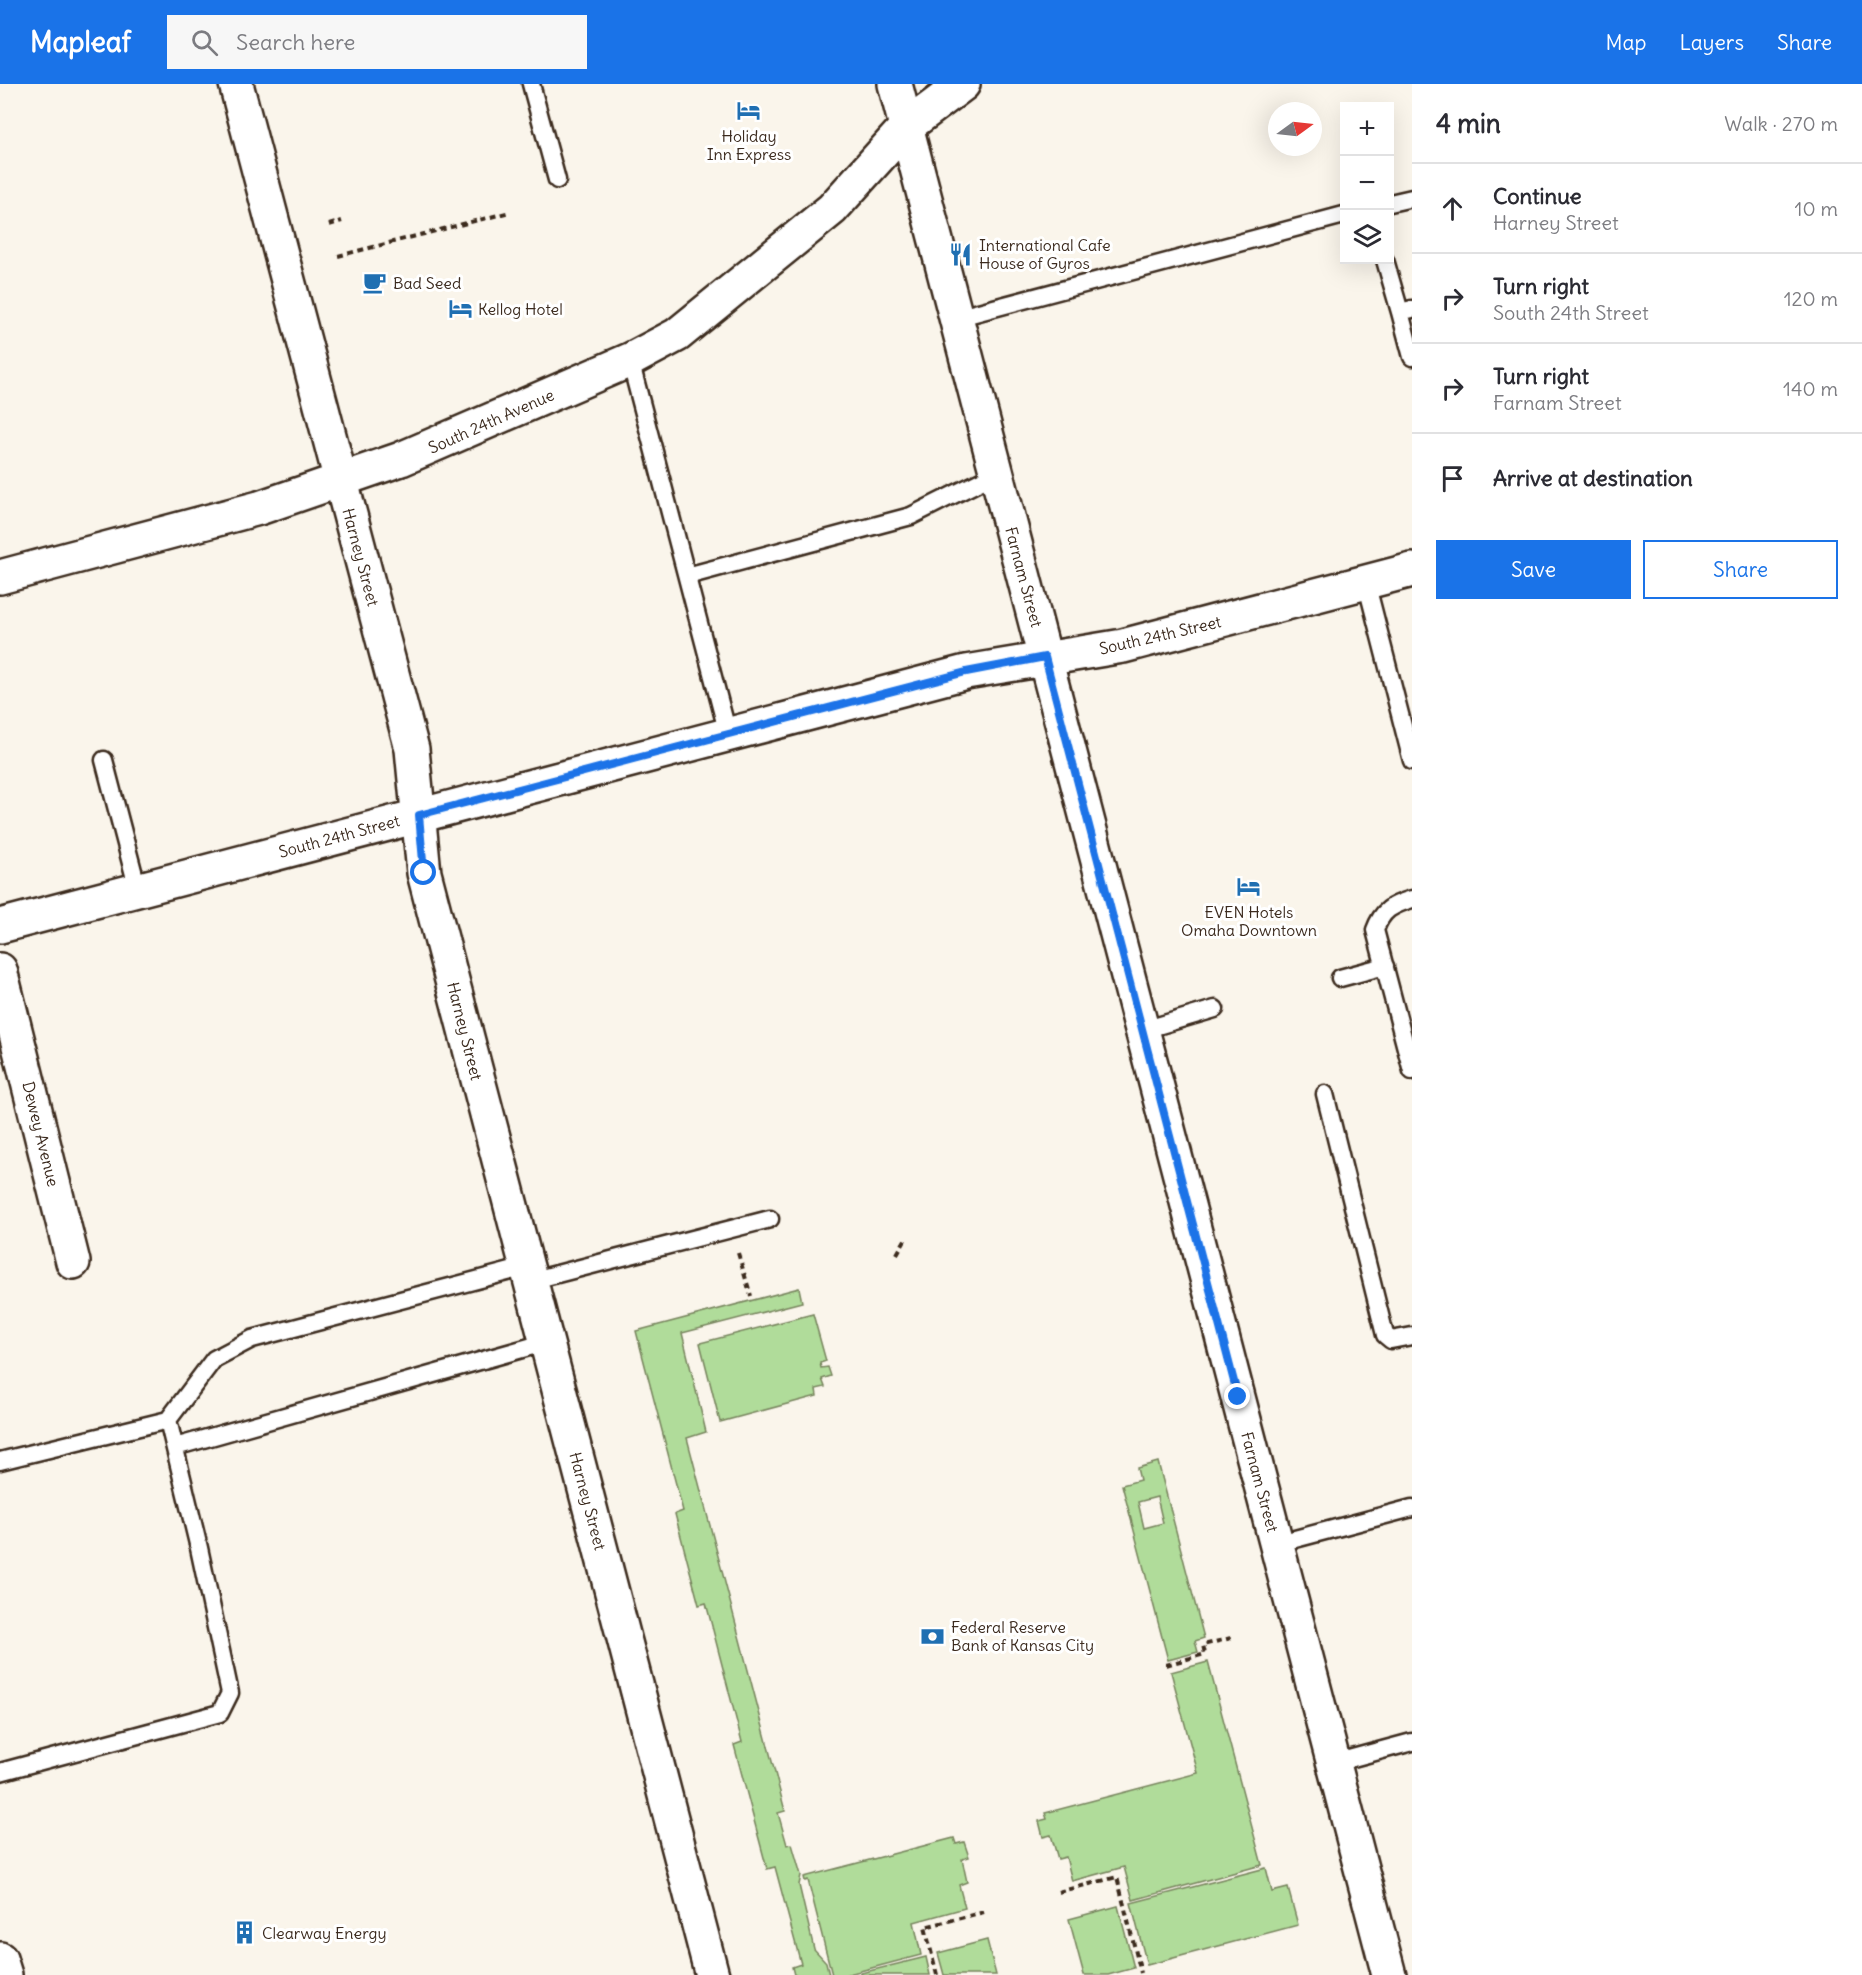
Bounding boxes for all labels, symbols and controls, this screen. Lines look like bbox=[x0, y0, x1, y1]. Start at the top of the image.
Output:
search box bbox=[167, 15, 587, 69]
text: Mapleaf bbox=[30, 24, 131, 60]
icon: search bbox=[188, 26, 221, 59]
text: Search here bbox=[236, 28, 355, 56]
text: Map bbox=[1606, 29, 1646, 56]
text: Layers bbox=[1679, 29, 1744, 56]
text: Share bbox=[1777, 29, 1832, 56]
hotel icon: Holiday Inn Express bbox=[736, 98, 762, 124]
north arrow bbox=[1268, 102, 1322, 156]
map controls bbox=[1340, 102, 1394, 264]
button: + bbox=[1340, 102, 1394, 156]
text: 4 min bbox=[1436, 107, 1501, 140]
text: Walk · 270 m bbox=[1724, 111, 1838, 136]
place label: Holiday Inn Express bbox=[707, 126, 791, 164]
button: − bbox=[1340, 156, 1394, 210]
text: Continue bbox=[1493, 182, 1582, 210]
icon: ahead bbox=[1436, 192, 1469, 225]
text: 10 m bbox=[1795, 196, 1838, 221]
button: layers bbox=[1340, 210, 1394, 264]
text: Harney Street bbox=[1493, 210, 1619, 235]
place label: International Cafe House of Gyros bbox=[979, 235, 1111, 273]
restaurant icon: International Cafe House of Gyros bbox=[948, 241, 974, 267]
cafe icon: Bad Seed bbox=[362, 270, 388, 296]
text: Turn right bbox=[1493, 272, 1589, 300]
place label: Bad Seed bbox=[393, 273, 461, 293]
icon: right bbox=[1436, 282, 1469, 315]
text: 120 m bbox=[1784, 286, 1838, 311]
hotel icon: Kellog Hotel bbox=[447, 296, 473, 322]
place label: Kellog Hotel bbox=[478, 299, 563, 319]
text: South 24th Street bbox=[1493, 300, 1649, 325]
text: Turn right bbox=[1493, 362, 1589, 390]
icon: right bbox=[1436, 372, 1469, 405]
text: 140 m bbox=[1783, 376, 1838, 401]
street label: South 24th Avenue bbox=[425, 384, 557, 458]
text: Farnam Street bbox=[1493, 390, 1622, 415]
icon: arrive bbox=[1436, 462, 1469, 495]
text: Arrive at destination bbox=[1493, 464, 1693, 492]
street label: Harney Street bbox=[338, 506, 384, 609]
street label: Farnam Street bbox=[1001, 525, 1047, 630]
button: Save bbox=[1436, 540, 1631, 599]
button: Share bbox=[1643, 540, 1838, 599]
street label: South 24th Street bbox=[1097, 611, 1224, 659]
street label: South 24th Street bbox=[276, 810, 402, 862]
route start bbox=[410, 859, 436, 885]
hotel icon: EVEN Hotels Omaha Downtown bbox=[1236, 874, 1262, 900]
place label: EVEN Hotels Omaha Downtown bbox=[1181, 902, 1317, 940]
street label: Harney Street bbox=[443, 980, 487, 1083]
street label: Dewey Avenue bbox=[18, 1079, 64, 1189]
route end bbox=[1224, 1383, 1250, 1409]
street label: Farnam Street bbox=[1237, 1430, 1283, 1535]
street label: Harney Street bbox=[565, 1450, 611, 1553]
place label: Federal Reserve Bank of Kansas City bbox=[951, 1617, 1094, 1655]
bank icon: Federal Reserve Bank of Kansas City bbox=[920, 1623, 946, 1649]
building icon: Clearway Energy bbox=[231, 1920, 257, 1946]
place label: Clearway Energy bbox=[262, 1923, 387, 1943]

